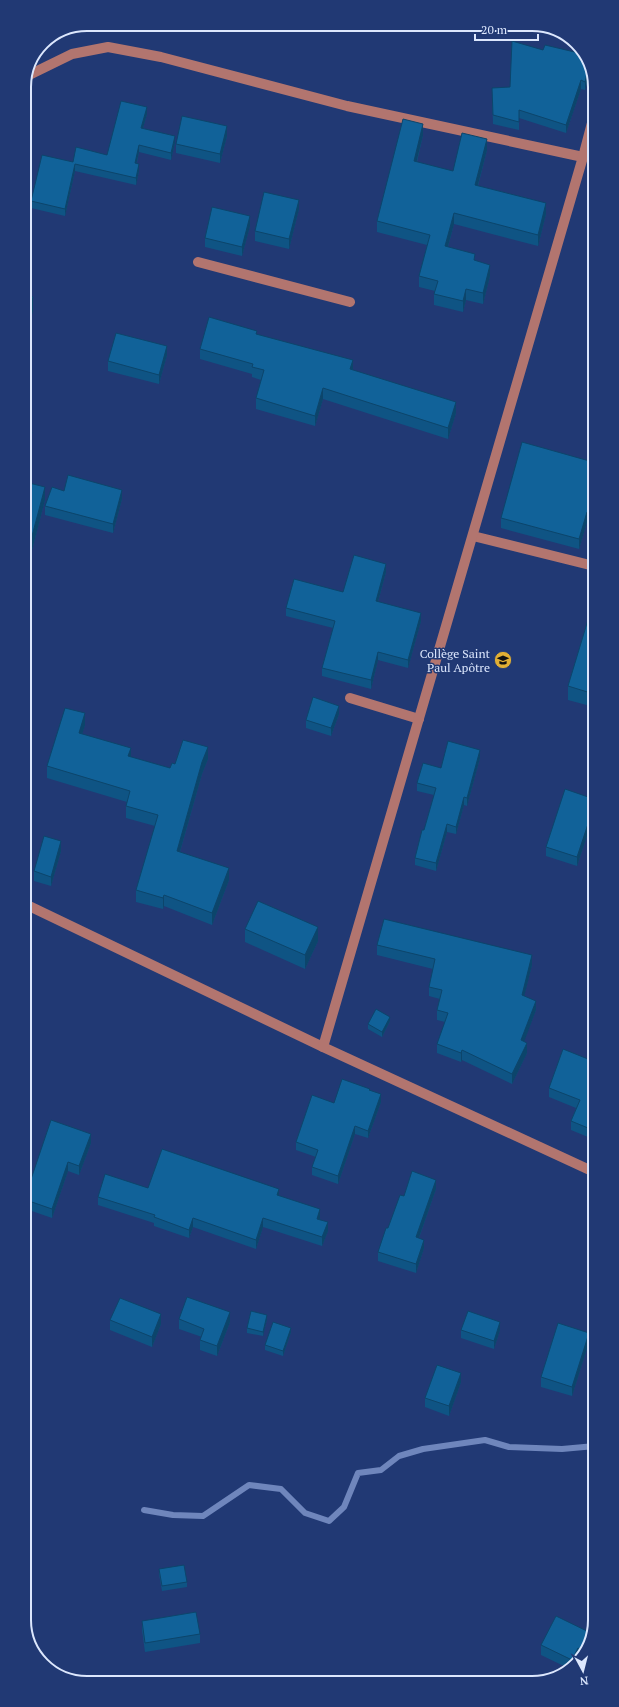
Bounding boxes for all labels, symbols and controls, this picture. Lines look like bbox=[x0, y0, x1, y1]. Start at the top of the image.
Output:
scale bar bbox=[475, 16, 538, 42]
text: 20 m bbox=[481, 22, 508, 37]
place label: Collège Saint Paul Apôtre bbox=[420, 646, 491, 675]
school or university icon: Collège Saint Paul Apôtre bbox=[493, 650, 513, 670]
north arrow bbox=[563, 1651, 603, 1691]
text: N bbox=[579, 1673, 589, 1688]

